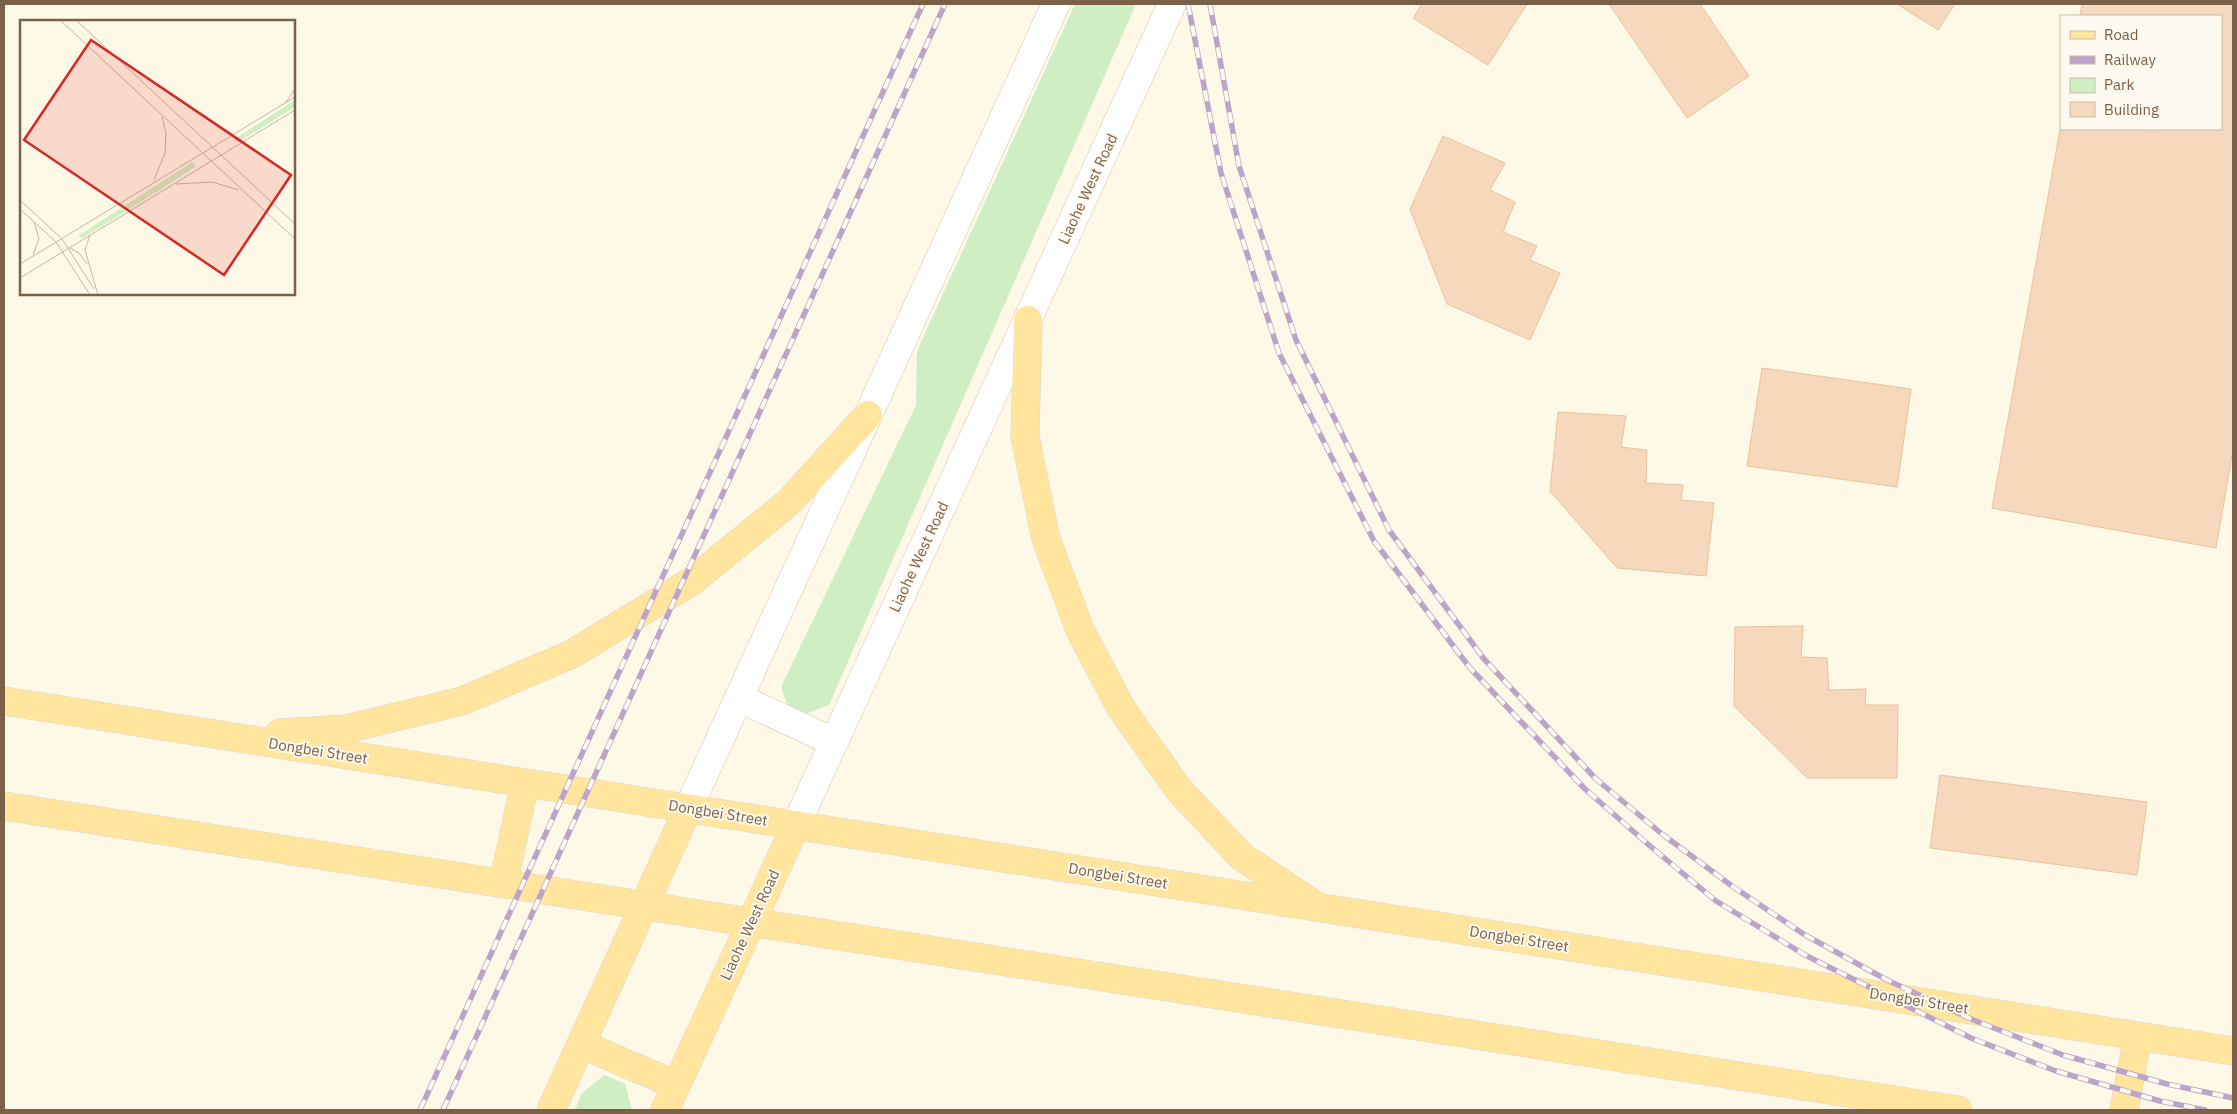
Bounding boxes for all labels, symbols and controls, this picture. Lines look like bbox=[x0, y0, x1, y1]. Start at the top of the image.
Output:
legend bbox=[2060, 15, 2222, 130]
inset map bbox=[20, 20, 295, 295]
text: Road bbox=[2104, 25, 2139, 44]
text: Railway bbox=[2104, 50, 2157, 69]
text: Park bbox=[2104, 75, 2134, 94]
text: Building bbox=[2104, 100, 2159, 119]
street label: Liaohe West Road bbox=[1054, 130, 1121, 247]
street label: Liaohe West Road bbox=[885, 498, 952, 615]
street label: Dongbei Street bbox=[267, 733, 369, 768]
street label: Dongbei Street bbox=[667, 795, 769, 830]
street label: Dongbei Street bbox=[1067, 858, 1169, 893]
street label: Liaohe West Road bbox=[716, 866, 783, 983]
street label: Dongbei Street bbox=[1468, 921, 1570, 956]
street label: Dongbei Street bbox=[1868, 983, 1970, 1018]

